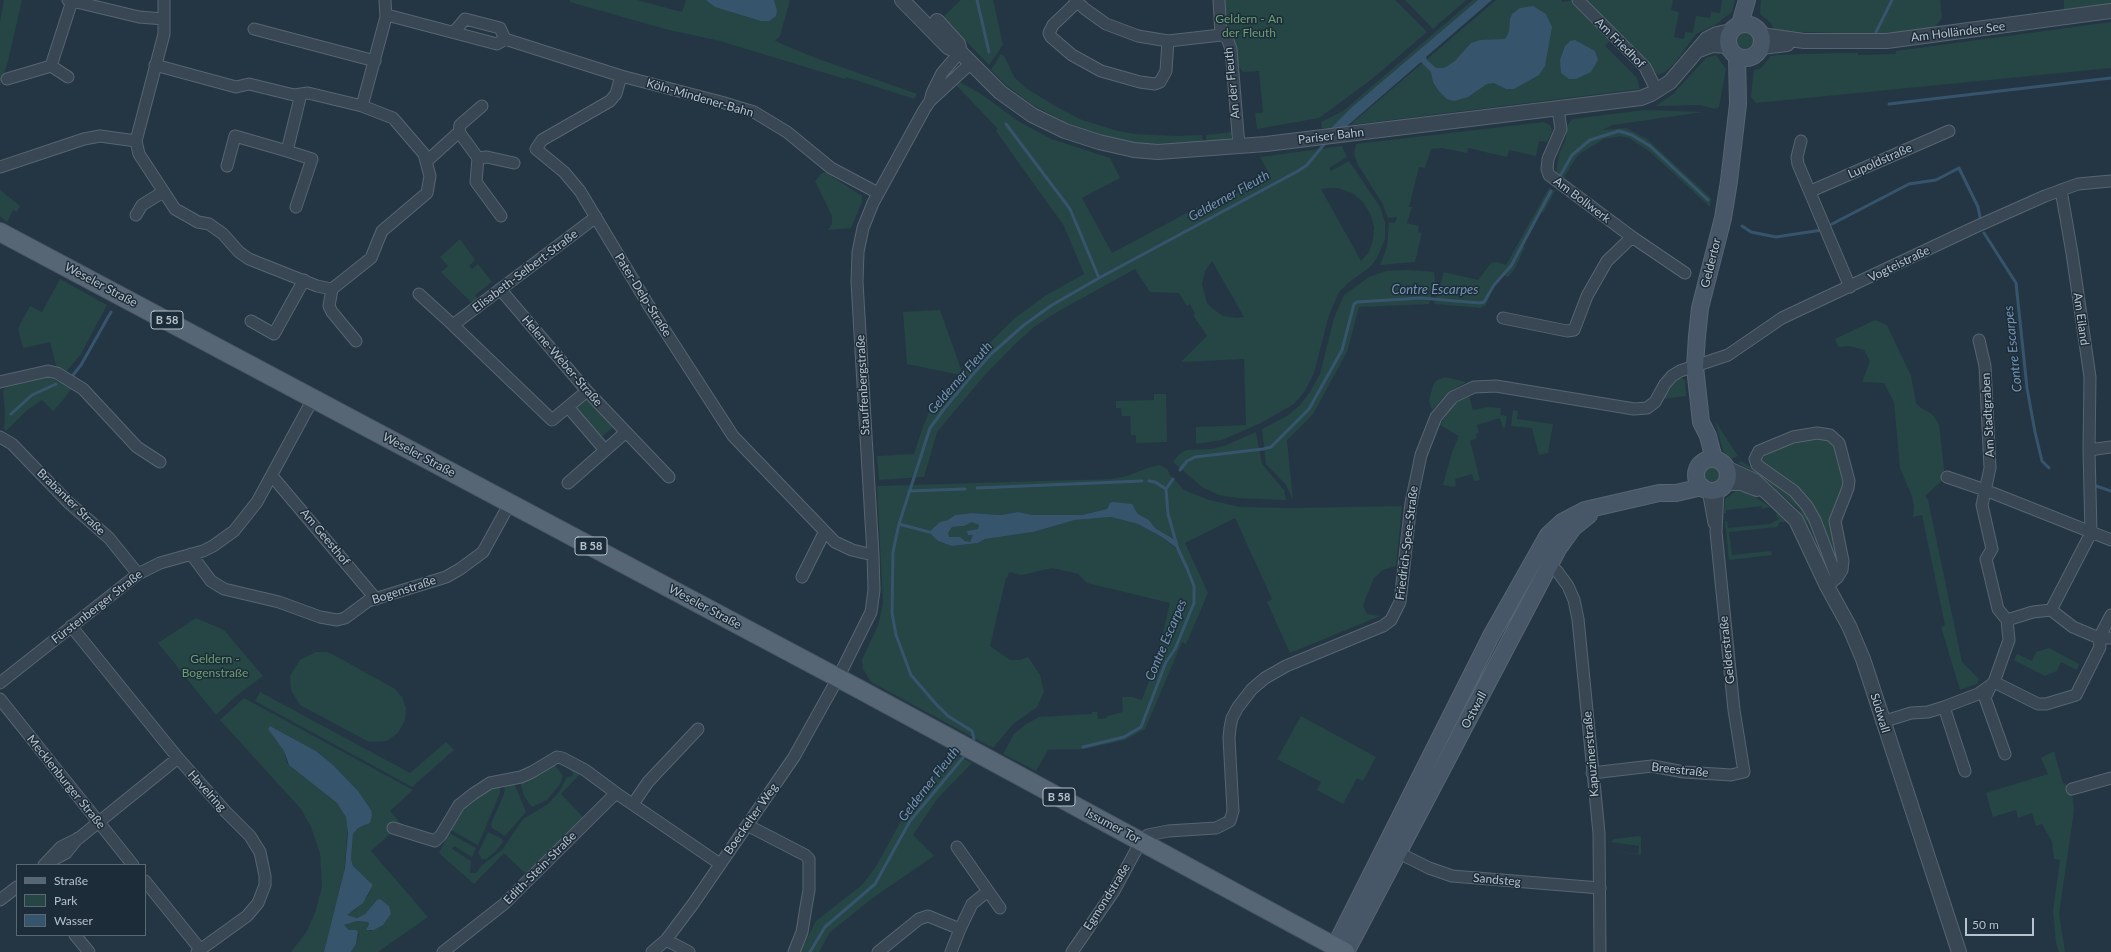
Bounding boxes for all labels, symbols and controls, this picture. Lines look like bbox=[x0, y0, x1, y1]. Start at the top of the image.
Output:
park label: Geldern - An der Fleuth bbox=[1215, 12, 1283, 40]
street label: Am Friedhof bbox=[1592, 15, 1648, 71]
street label: Am Holländer See bbox=[1910, 19, 2006, 45]
street label: An der Fleuth bbox=[1221, 46, 1243, 120]
street label: Köln-Mindener-Bahn bbox=[645, 76, 755, 120]
street label: Pariser Bahn bbox=[1297, 125, 1365, 147]
street label: Lupoldstraße bbox=[1846, 140, 1914, 182]
water label: Gelderner Fleuth bbox=[1186, 167, 1272, 225]
street label: Am Bollwerk bbox=[1551, 174, 1613, 226]
street label: Elisabeth-Selbert-Straße bbox=[470, 227, 580, 315]
street label: Geldertor bbox=[1698, 237, 1724, 289]
street label: Vogteistraße bbox=[1866, 243, 1932, 285]
street label: Pater-Delp-Straße bbox=[612, 251, 674, 339]
street label: Weseler Straße bbox=[62, 260, 140, 310]
water label: Contre Escarpes bbox=[1392, 282, 1478, 298]
street label: Am Eiland bbox=[2070, 292, 2092, 346]
water label: Contre Escarpes bbox=[2001, 305, 2025, 393]
road number: B 58 bbox=[151, 311, 183, 329]
street label: Helene-Weber-Straße bbox=[519, 313, 605, 409]
street label: Stauffenbergstraße bbox=[853, 334, 873, 436]
water label: Gelderner Fleuth bbox=[924, 339, 996, 417]
street label: Am Stadtgraben bbox=[1979, 372, 1997, 458]
street label: Weseler Straße bbox=[380, 430, 458, 480]
street label: Brabanter Straße bbox=[34, 466, 108, 538]
street label: Friedrich-Spee-Straße bbox=[1393, 485, 1421, 601]
street label: Am Geesthof bbox=[297, 506, 353, 568]
road number: B 58 bbox=[575, 537, 607, 555]
street label: Fürstenberger Straße bbox=[49, 567, 145, 647]
street label: Bogenstraße bbox=[370, 573, 438, 607]
street label: Weseler Straße bbox=[666, 582, 744, 632]
water label: Contre Escarpes bbox=[1142, 597, 1190, 683]
street label: Gelderstraße bbox=[1716, 615, 1738, 685]
park label: Geldern - Bogenstraße bbox=[182, 652, 248, 680]
street label: Ostwall bbox=[1458, 689, 1490, 731]
street label: Südwall bbox=[1867, 691, 1893, 735]
street label: Kapuzinerstraße bbox=[1580, 711, 1602, 797]
street label: Mecklenburger Straße bbox=[24, 732, 108, 832]
water label: Gelderner Fleuth bbox=[895, 744, 963, 824]
street label: Breestraße bbox=[1651, 760, 1709, 780]
street label: Havelring bbox=[185, 768, 229, 814]
street label: Boeckelter Weg bbox=[721, 781, 781, 857]
road number: B 58 bbox=[1043, 788, 1075, 806]
street label: Issumer Tor bbox=[1083, 805, 1143, 847]
street label: Edith-Stein-Straße bbox=[501, 829, 579, 907]
street label: Egmondstraße bbox=[1081, 861, 1133, 933]
legend bbox=[16, 864, 146, 936]
street label: Sandsteg bbox=[1473, 871, 1521, 889]
text: Straße bbox=[54, 873, 88, 888]
text: Park bbox=[54, 893, 77, 908]
scale bar bbox=[1967, 910, 2036, 936]
text: Wasser bbox=[54, 913, 93, 928]
text: 50 m bbox=[1972, 917, 1999, 932]

